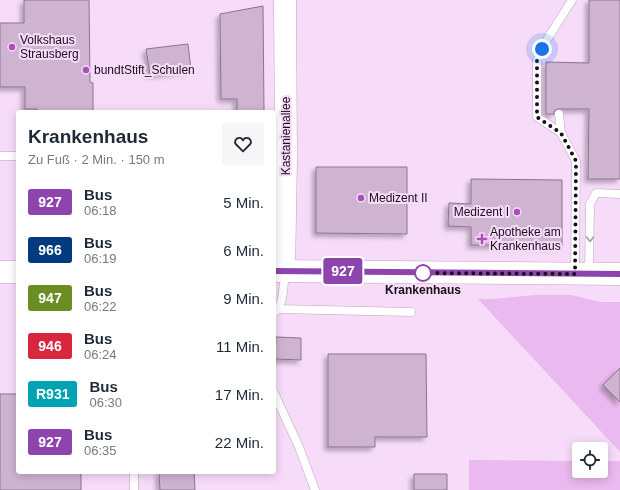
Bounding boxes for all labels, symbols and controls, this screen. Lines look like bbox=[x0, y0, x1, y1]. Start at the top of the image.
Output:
place label: Volkshaus Strausberg bbox=[20, 33, 79, 61]
your location bbox=[532, 39, 552, 59]
marker: Volkshaus Strausberg bbox=[7, 42, 17, 52]
place label: bundtStift_Schulen bbox=[94, 63, 195, 77]
marker: bundtStift_Schulen bbox=[81, 65, 91, 75]
street label: Kastanienallee bbox=[279, 96, 293, 175]
button: heart bbox=[222, 123, 264, 165]
text: Krankenhaus bbox=[28, 126, 148, 147]
text: Zu Fuß · 2 Min. · 150 m bbox=[28, 152, 165, 167]
text: Bus bbox=[84, 186, 112, 203]
place label: Medizent II bbox=[369, 191, 428, 205]
marker: Medizent II bbox=[356, 193, 366, 203]
text: 927 bbox=[38, 194, 62, 210]
text: 5 Min. bbox=[223, 194, 264, 211]
text: 06:18 bbox=[84, 203, 117, 218]
place label: Medizent I bbox=[454, 205, 509, 219]
marker: Medizent I bbox=[512, 207, 522, 217]
place label: Apotheke am Krankenhaus bbox=[490, 225, 561, 253]
text: Bus bbox=[84, 234, 112, 251]
marker: Apotheke am Krankenhaus bbox=[477, 234, 487, 244]
one-way arrow bbox=[586, 236, 594, 242]
text: 966 bbox=[38, 242, 62, 258]
text: 6 Min. bbox=[223, 242, 264, 259]
text: 06:19 bbox=[84, 251, 117, 266]
line badge: 927 bbox=[320, 258, 366, 284]
text: 927 bbox=[331, 263, 355, 279]
marker: Krankenhaus bbox=[414, 264, 432, 282]
text: Bus bbox=[84, 282, 112, 299]
place label: Krankenhaus bbox=[385, 283, 461, 297]
text: 947 bbox=[38, 290, 62, 306]
text: 9 Min. bbox=[223, 290, 264, 307]
text: 06:22 bbox=[84, 299, 117, 314]
text: Bus bbox=[84, 330, 112, 347]
text: 946 bbox=[38, 338, 62, 354]
text: 11 Min. bbox=[216, 338, 264, 355]
text: 06:24 bbox=[84, 347, 117, 362]
text: Bus bbox=[89, 378, 118, 395]
text: R931 bbox=[36, 386, 69, 402]
text: 17 Min. bbox=[215, 386, 264, 403]
text: 06:30 bbox=[89, 395, 122, 410]
text: Bus bbox=[84, 426, 112, 443]
text: 927 bbox=[38, 434, 62, 450]
text: 22 Min. bbox=[215, 434, 264, 451]
map controls bbox=[572, 442, 608, 478]
button: locate bbox=[572, 442, 608, 478]
text: 06:35 bbox=[84, 443, 117, 458]

